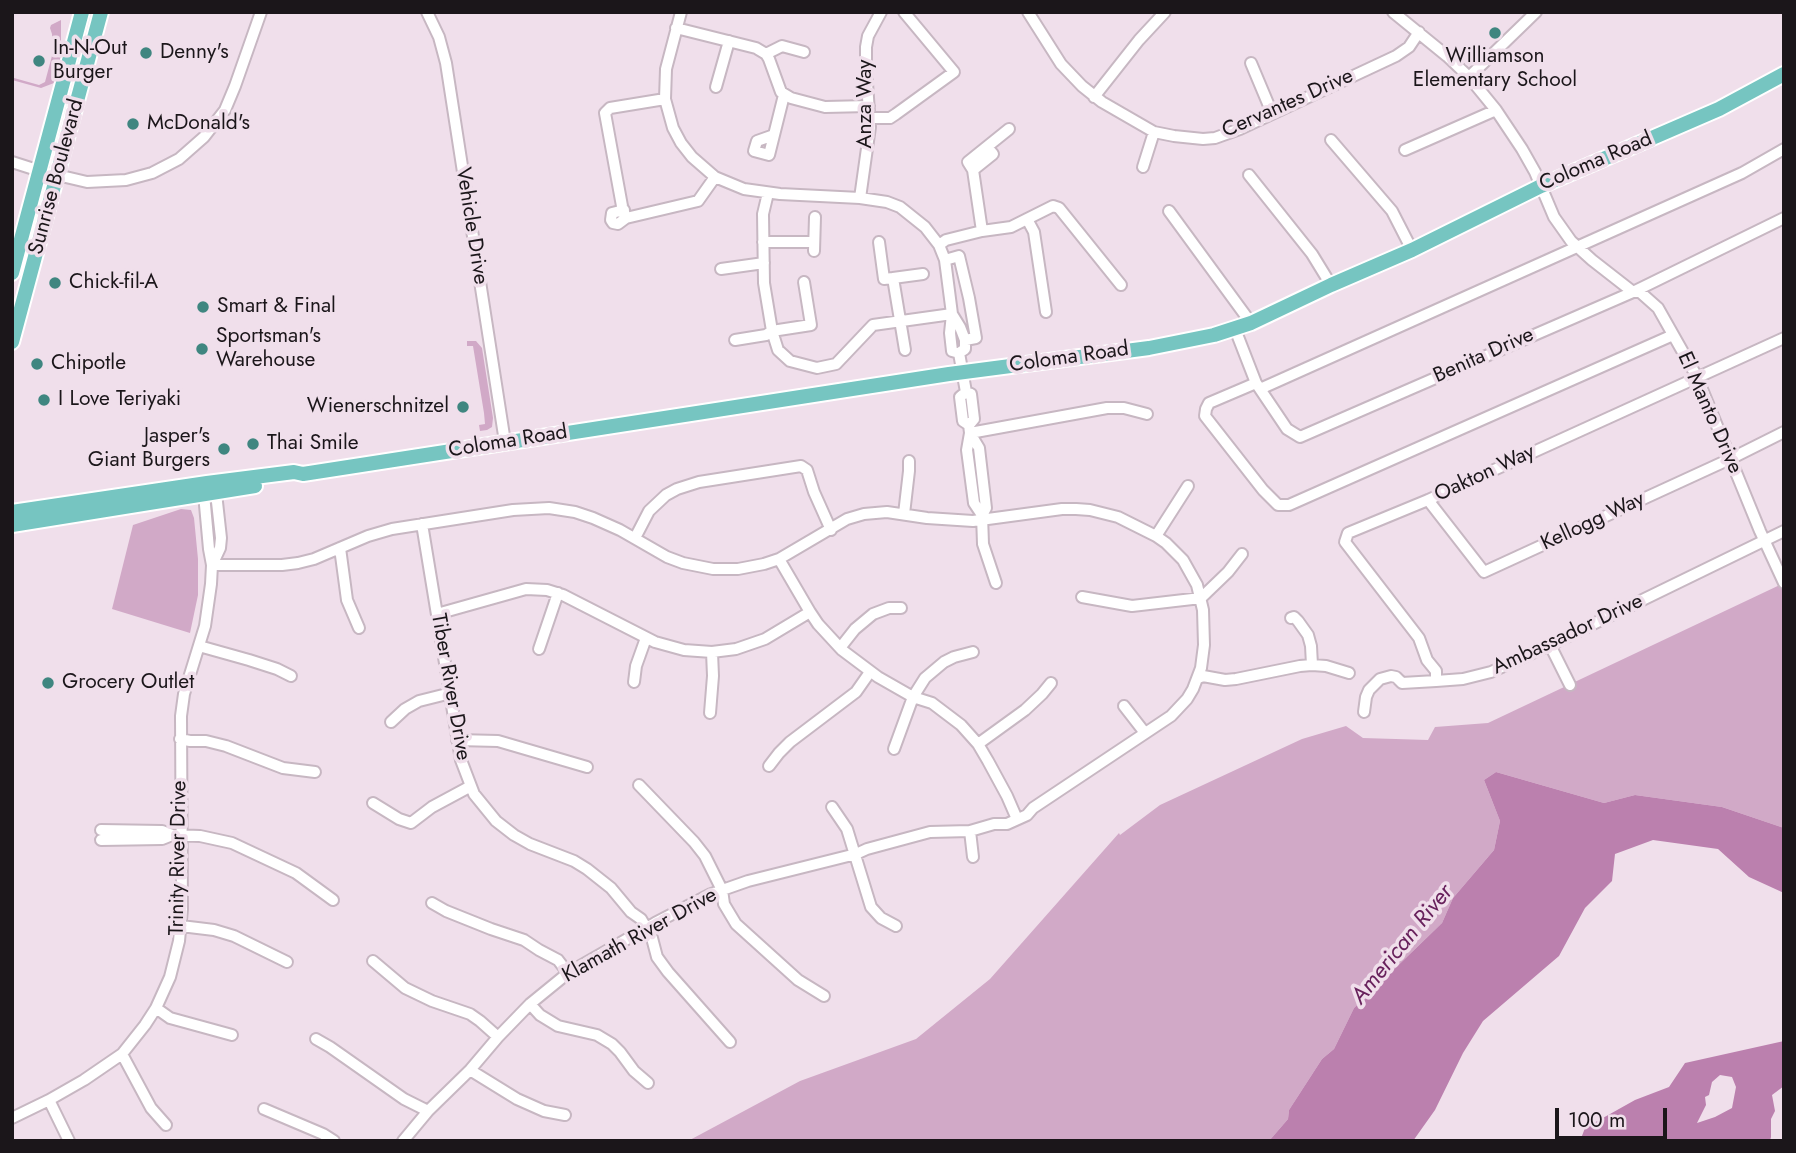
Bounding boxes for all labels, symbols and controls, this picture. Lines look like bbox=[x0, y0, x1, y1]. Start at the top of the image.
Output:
marker: Williamson Elementary School bbox=[1487, 25, 1503, 41]
place label: In-N-Out Burger bbox=[53, 36, 127, 86]
place label: Denny's bbox=[160, 40, 229, 66]
place label: Williamson Elementary School bbox=[1413, 44, 1577, 94]
marker: Denny's bbox=[138, 45, 154, 61]
marker: In-N-Out Burger bbox=[31, 53, 47, 69]
street label: Anza Way bbox=[853, 60, 879, 148]
street label: Cervantes Drive bbox=[1219, 64, 1357, 144]
street label: Sunrise Boulevard bbox=[24, 97, 90, 257]
place label: McDonald's bbox=[147, 111, 250, 137]
marker: McDonald's bbox=[125, 116, 141, 132]
street label: Coloma Road bbox=[1536, 127, 1656, 197]
street label: Vehicle Drive bbox=[449, 166, 493, 286]
place label: Chick-fil-A bbox=[69, 270, 158, 296]
marker: Chick-fil-A bbox=[47, 275, 63, 291]
place label: Smart & Final bbox=[217, 294, 336, 320]
marker: Smart & Final bbox=[195, 299, 211, 315]
street label: Benita Drive bbox=[1430, 323, 1538, 389]
place label: Sportsman's Warehouse bbox=[216, 324, 321, 374]
street label: Coloma Road bbox=[1008, 337, 1130, 379]
marker: Sportsman's Warehouse bbox=[194, 341, 210, 357]
street label: El Manto Drive bbox=[1671, 348, 1747, 478]
place label: Chipotle bbox=[51, 351, 126, 377]
marker: Chipotle bbox=[29, 356, 45, 372]
place label: I Love Teriyaki bbox=[58, 387, 181, 413]
marker: I Love Teriyaki bbox=[36, 392, 52, 408]
place label: Wienerschnitzel bbox=[307, 394, 449, 420]
marker: Wienerschnitzel bbox=[455, 399, 471, 415]
street label: Coloma Road bbox=[447, 420, 569, 464]
place label: Jasper's Giant Burgers bbox=[88, 424, 210, 474]
place label: Thai Smile bbox=[267, 431, 359, 457]
marker: Thai Smile bbox=[245, 436, 261, 452]
street label: Oakton Way bbox=[1431, 440, 1539, 508]
marker: Jasper's Giant Burgers bbox=[216, 441, 232, 457]
street label: Kellogg Way bbox=[1537, 487, 1649, 557]
street label: Ambassador Drive bbox=[1489, 589, 1647, 681]
street label: Tiber River Drive bbox=[425, 612, 475, 762]
place label: Grocery Outlet bbox=[62, 670, 194, 696]
marker: Grocery Outlet bbox=[40, 675, 56, 691]
street label: Trinity River Drive bbox=[165, 780, 193, 936]
water label: American River bbox=[1346, 880, 1460, 1010]
street label: Klamath River Drive bbox=[558, 883, 722, 989]
scale bar bbox=[1558, 1094, 1670, 1138]
text: 100 m bbox=[1568, 1105, 1625, 1135]

